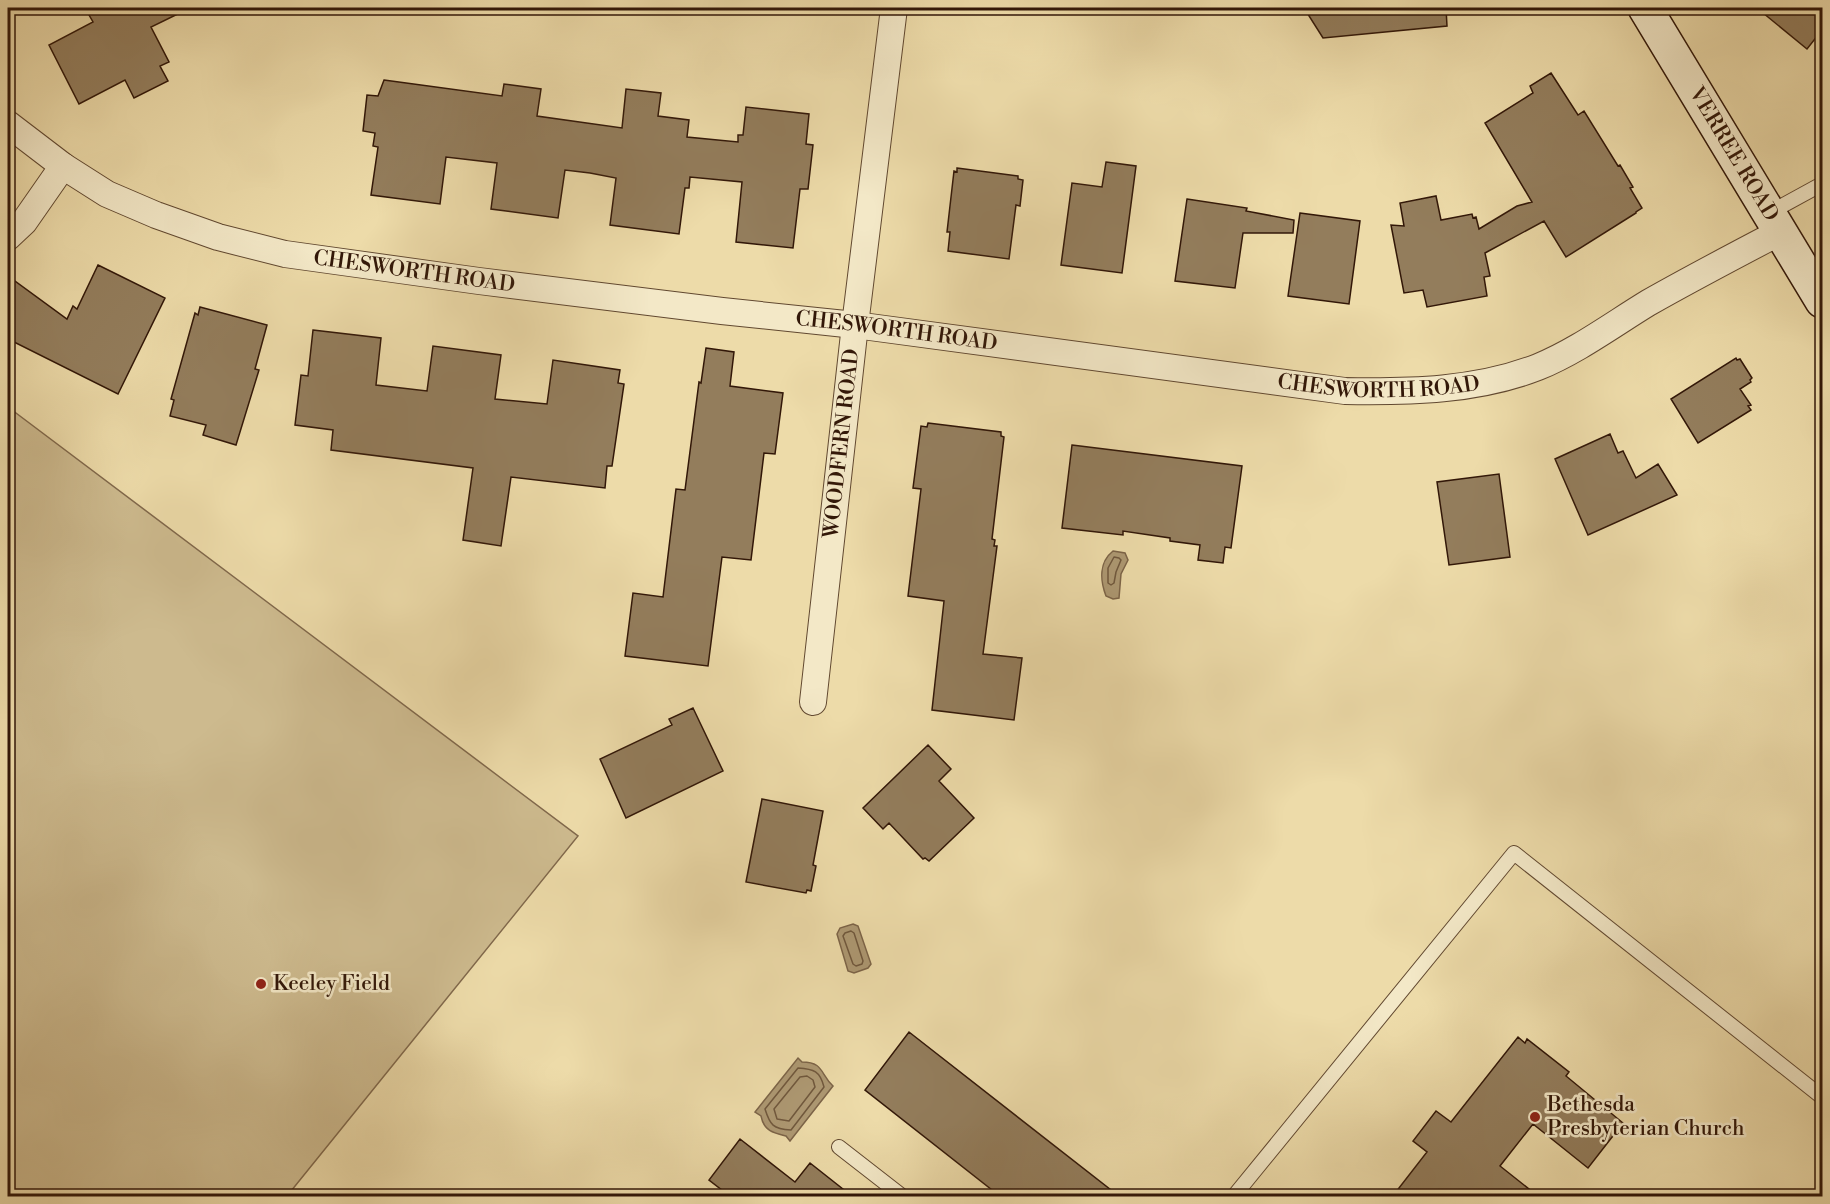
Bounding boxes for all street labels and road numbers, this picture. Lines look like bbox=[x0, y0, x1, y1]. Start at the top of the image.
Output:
street label: VERREE ROAD bbox=[1682, 82, 1784, 226]
street label: CHESWORTH ROAD bbox=[312, 245, 516, 298]
street label: CHESWORTH ROAD bbox=[794, 306, 999, 357]
street label: WOODFERN ROAD bbox=[818, 348, 865, 541]
street label: CHESWORTH ROAD bbox=[1276, 369, 1482, 405]

